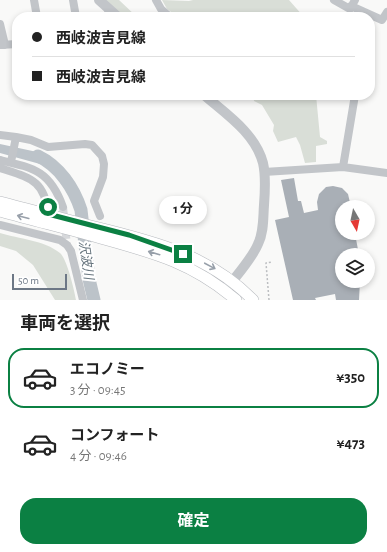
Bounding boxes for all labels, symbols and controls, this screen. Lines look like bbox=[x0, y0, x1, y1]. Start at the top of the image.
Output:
text: 西岐波吉見線 bbox=[56, 31, 146, 46]
text: 西岐波吉見線 bbox=[56, 70, 146, 85]
callout: 1 分 bbox=[159, 196, 207, 224]
route start bbox=[39, 198, 57, 216]
north arrow bbox=[335, 200, 375, 240]
map controls bbox=[335, 200, 375, 288]
text: 1 分 bbox=[173, 203, 193, 216]
one-way arrow bbox=[17, 213, 30, 220]
water label: 沢波川 bbox=[76, 240, 96, 282]
route end bbox=[174, 245, 192, 263]
button: layers bbox=[335, 248, 375, 288]
one-way arrow bbox=[148, 249, 161, 256]
one-way arrow bbox=[204, 263, 216, 271]
scale bar bbox=[12, 272, 67, 291]
text: 50 m bbox=[18, 275, 39, 286]
text: 車両を選択 bbox=[20, 315, 110, 333]
icon: car bbox=[22, 360, 58, 396]
text: エコノミー bbox=[70, 362, 145, 377]
text: ¥350 bbox=[336, 370, 365, 385]
text: 3 分 · 09:45 bbox=[70, 384, 125, 397]
icon: car bbox=[22, 426, 58, 462]
text: コンフォート bbox=[70, 428, 160, 443]
text: ¥473 bbox=[337, 436, 365, 451]
text: 4 分 · 09:46 bbox=[70, 450, 127, 463]
button: 確定 bbox=[20, 498, 367, 544]

